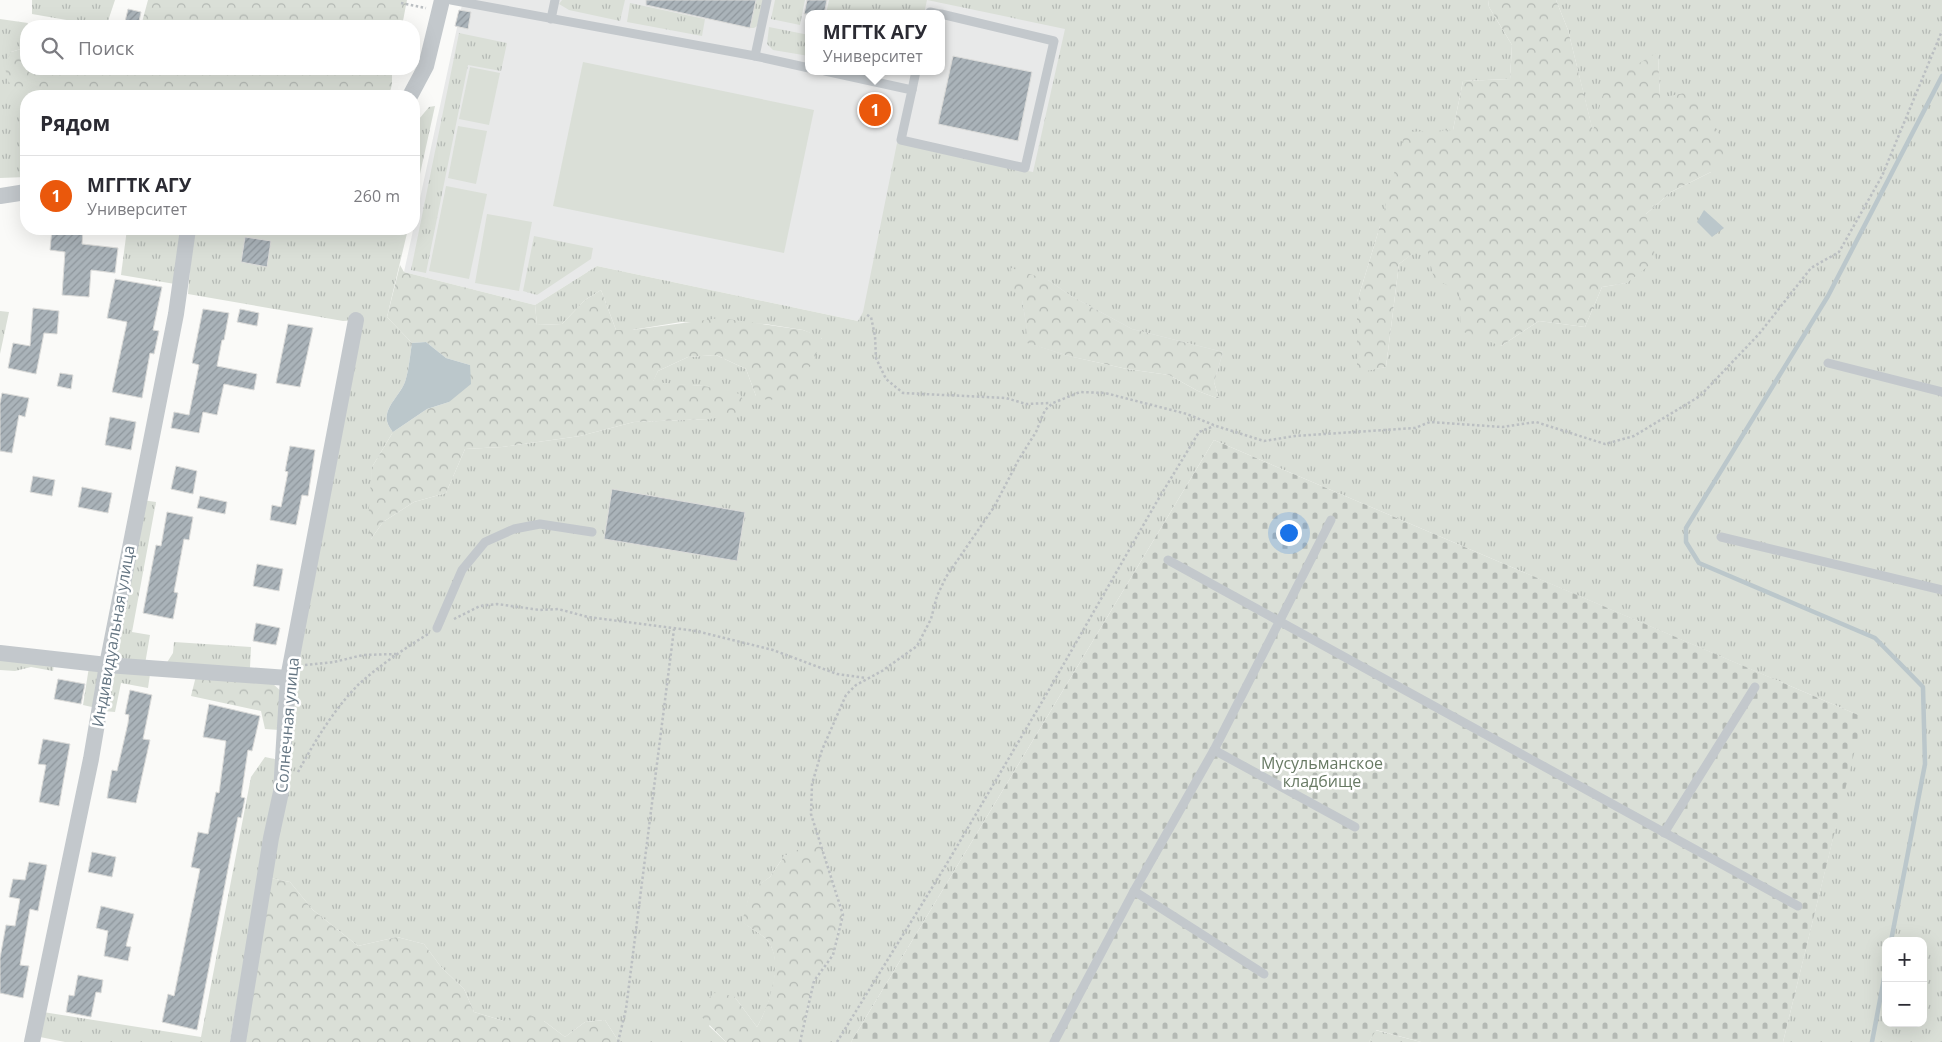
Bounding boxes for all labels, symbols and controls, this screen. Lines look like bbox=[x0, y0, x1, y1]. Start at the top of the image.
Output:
popup bbox=[805, 10, 945, 75]
text: МГГТК АГУ bbox=[823, 19, 927, 45]
search box bbox=[20, 20, 420, 75]
icon: search bbox=[38, 34, 66, 62]
text: Поиск bbox=[78, 35, 134, 61]
text: Университет bbox=[823, 45, 923, 67]
pin: 1 bbox=[859, 91, 891, 129]
text: Рядом bbox=[40, 109, 110, 137]
text: МГГТК АГУ bbox=[87, 172, 191, 198]
text: 1 bbox=[51, 185, 61, 207]
text: 260 m bbox=[354, 185, 400, 207]
text: Университет bbox=[87, 198, 187, 220]
your location bbox=[1276, 520, 1302, 546]
street label: Индивидуальная улица bbox=[86, 543, 140, 729]
street label: Солнечная улица bbox=[270, 656, 304, 794]
park label: Мусульманское кладбище bbox=[1261, 752, 1383, 792]
map controls bbox=[1882, 937, 1927, 1027]
button: + bbox=[1882, 937, 1927, 982]
button: − bbox=[1882, 982, 1927, 1027]

